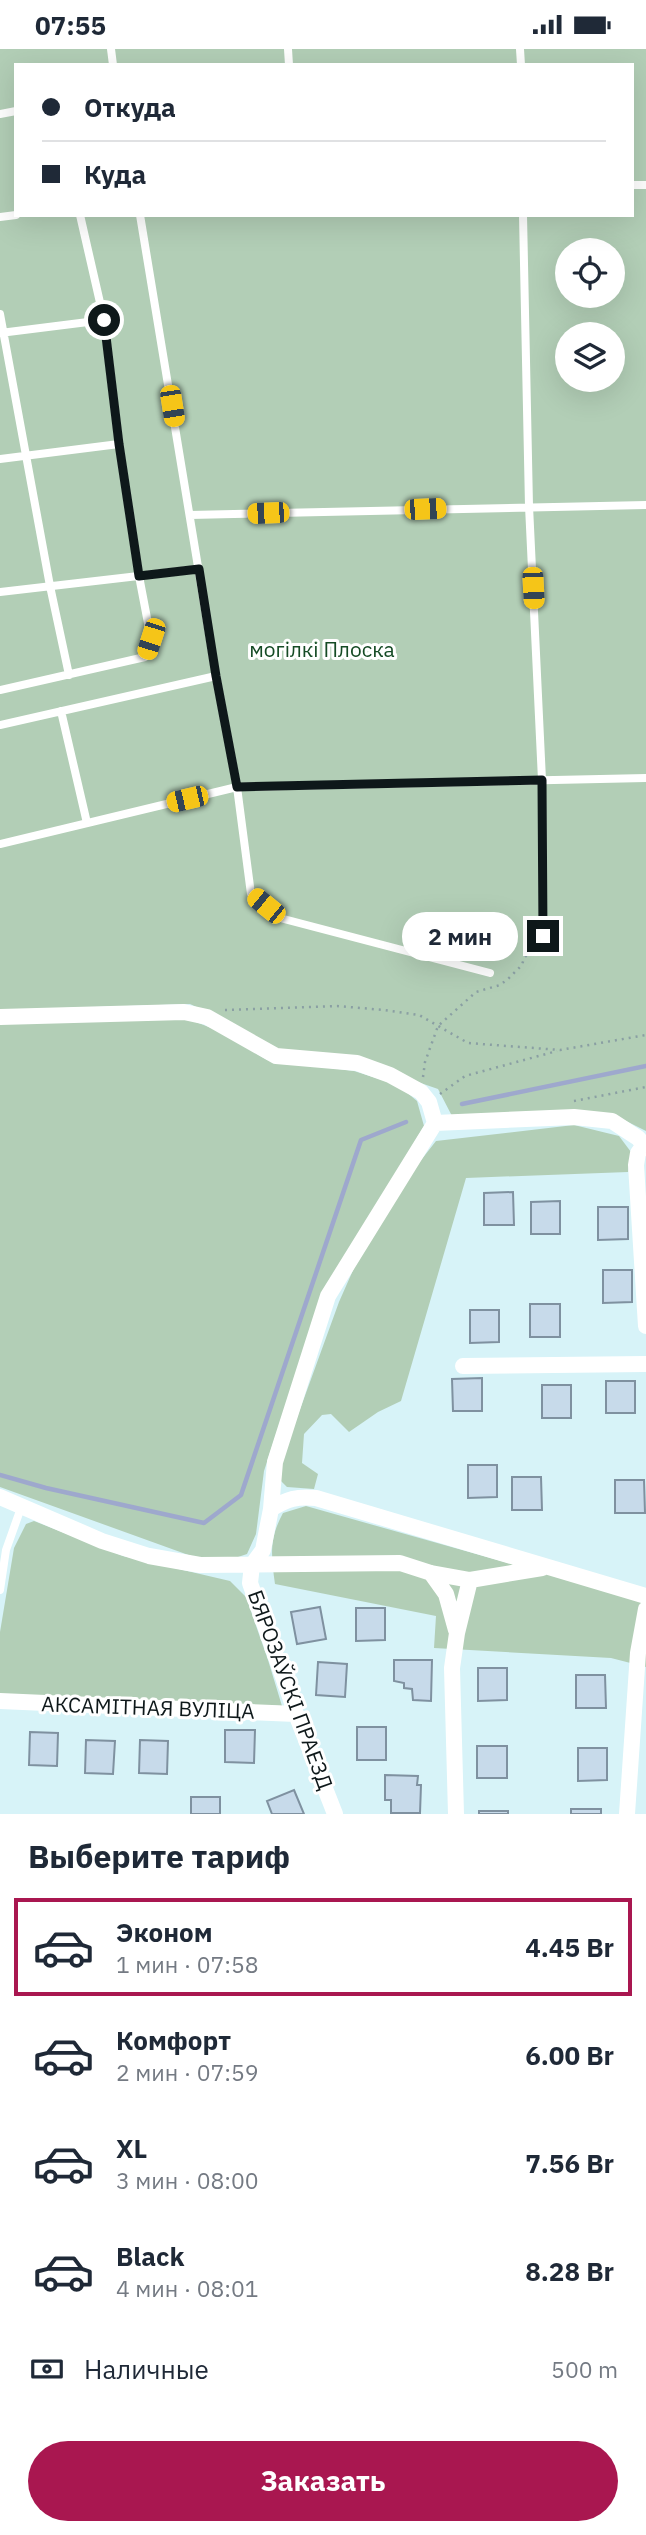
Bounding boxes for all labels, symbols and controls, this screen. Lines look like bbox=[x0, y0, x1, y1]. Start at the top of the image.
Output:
text: 07:55 bbox=[35, 8, 106, 42]
text: Откуда bbox=[84, 90, 176, 124]
text: Куда bbox=[84, 157, 146, 191]
map controls bbox=[555, 238, 625, 392]
button: locate bbox=[555, 238, 625, 308]
route start bbox=[88, 304, 120, 336]
button: layers bbox=[555, 322, 625, 392]
car bbox=[159, 384, 186, 428]
car bbox=[404, 498, 447, 520]
car bbox=[247, 502, 290, 524]
car bbox=[522, 566, 545, 610]
car bbox=[135, 616, 168, 662]
park label: могілкі Плоска bbox=[249, 635, 395, 663]
car bbox=[165, 784, 210, 814]
car bbox=[244, 885, 289, 927]
callout: 2 мин bbox=[403, 911, 518, 961]
route end bbox=[527, 920, 559, 952]
text: 2 мин bbox=[428, 921, 492, 951]
street label: БЯРОЗАЎСКІ ПРАЕЗД bbox=[242, 1586, 340, 1793]
street label: АКСАМІТНАЯ ВУЛІЦА bbox=[41, 1689, 255, 1725]
text: Выберите тариф bbox=[28, 1835, 290, 1877]
text: Эконом bbox=[116, 1915, 213, 1949]
icon: car bbox=[32, 1916, 95, 1979]
text: 4.45 Br bbox=[525, 1930, 614, 1964]
text: 1 мин · 07:58 bbox=[116, 1949, 259, 1979]
text: Комфорт bbox=[116, 2023, 231, 2057]
icon: car bbox=[32, 2024, 95, 2087]
text: 6.00 Br bbox=[525, 2038, 614, 2072]
text: 2 мин · 07:59 bbox=[116, 2057, 259, 2087]
text: XL bbox=[116, 2131, 147, 2165]
icon: car bbox=[32, 2132, 95, 2195]
text: 7.56 Br bbox=[525, 2146, 614, 2180]
text: 3 мин · 08:00 bbox=[116, 2165, 259, 2195]
text: Black bbox=[116, 2239, 184, 2273]
icon: car bbox=[32, 2240, 95, 2303]
text: 8.28 Br bbox=[525, 2254, 614, 2288]
text: 4 мин · 08:01 bbox=[116, 2273, 259, 2303]
icon: cash bbox=[28, 2350, 66, 2388]
text: Наличные bbox=[84, 2352, 209, 2386]
text: 500 m bbox=[551, 2354, 618, 2384]
button: Заказать bbox=[28, 2441, 618, 2521]

